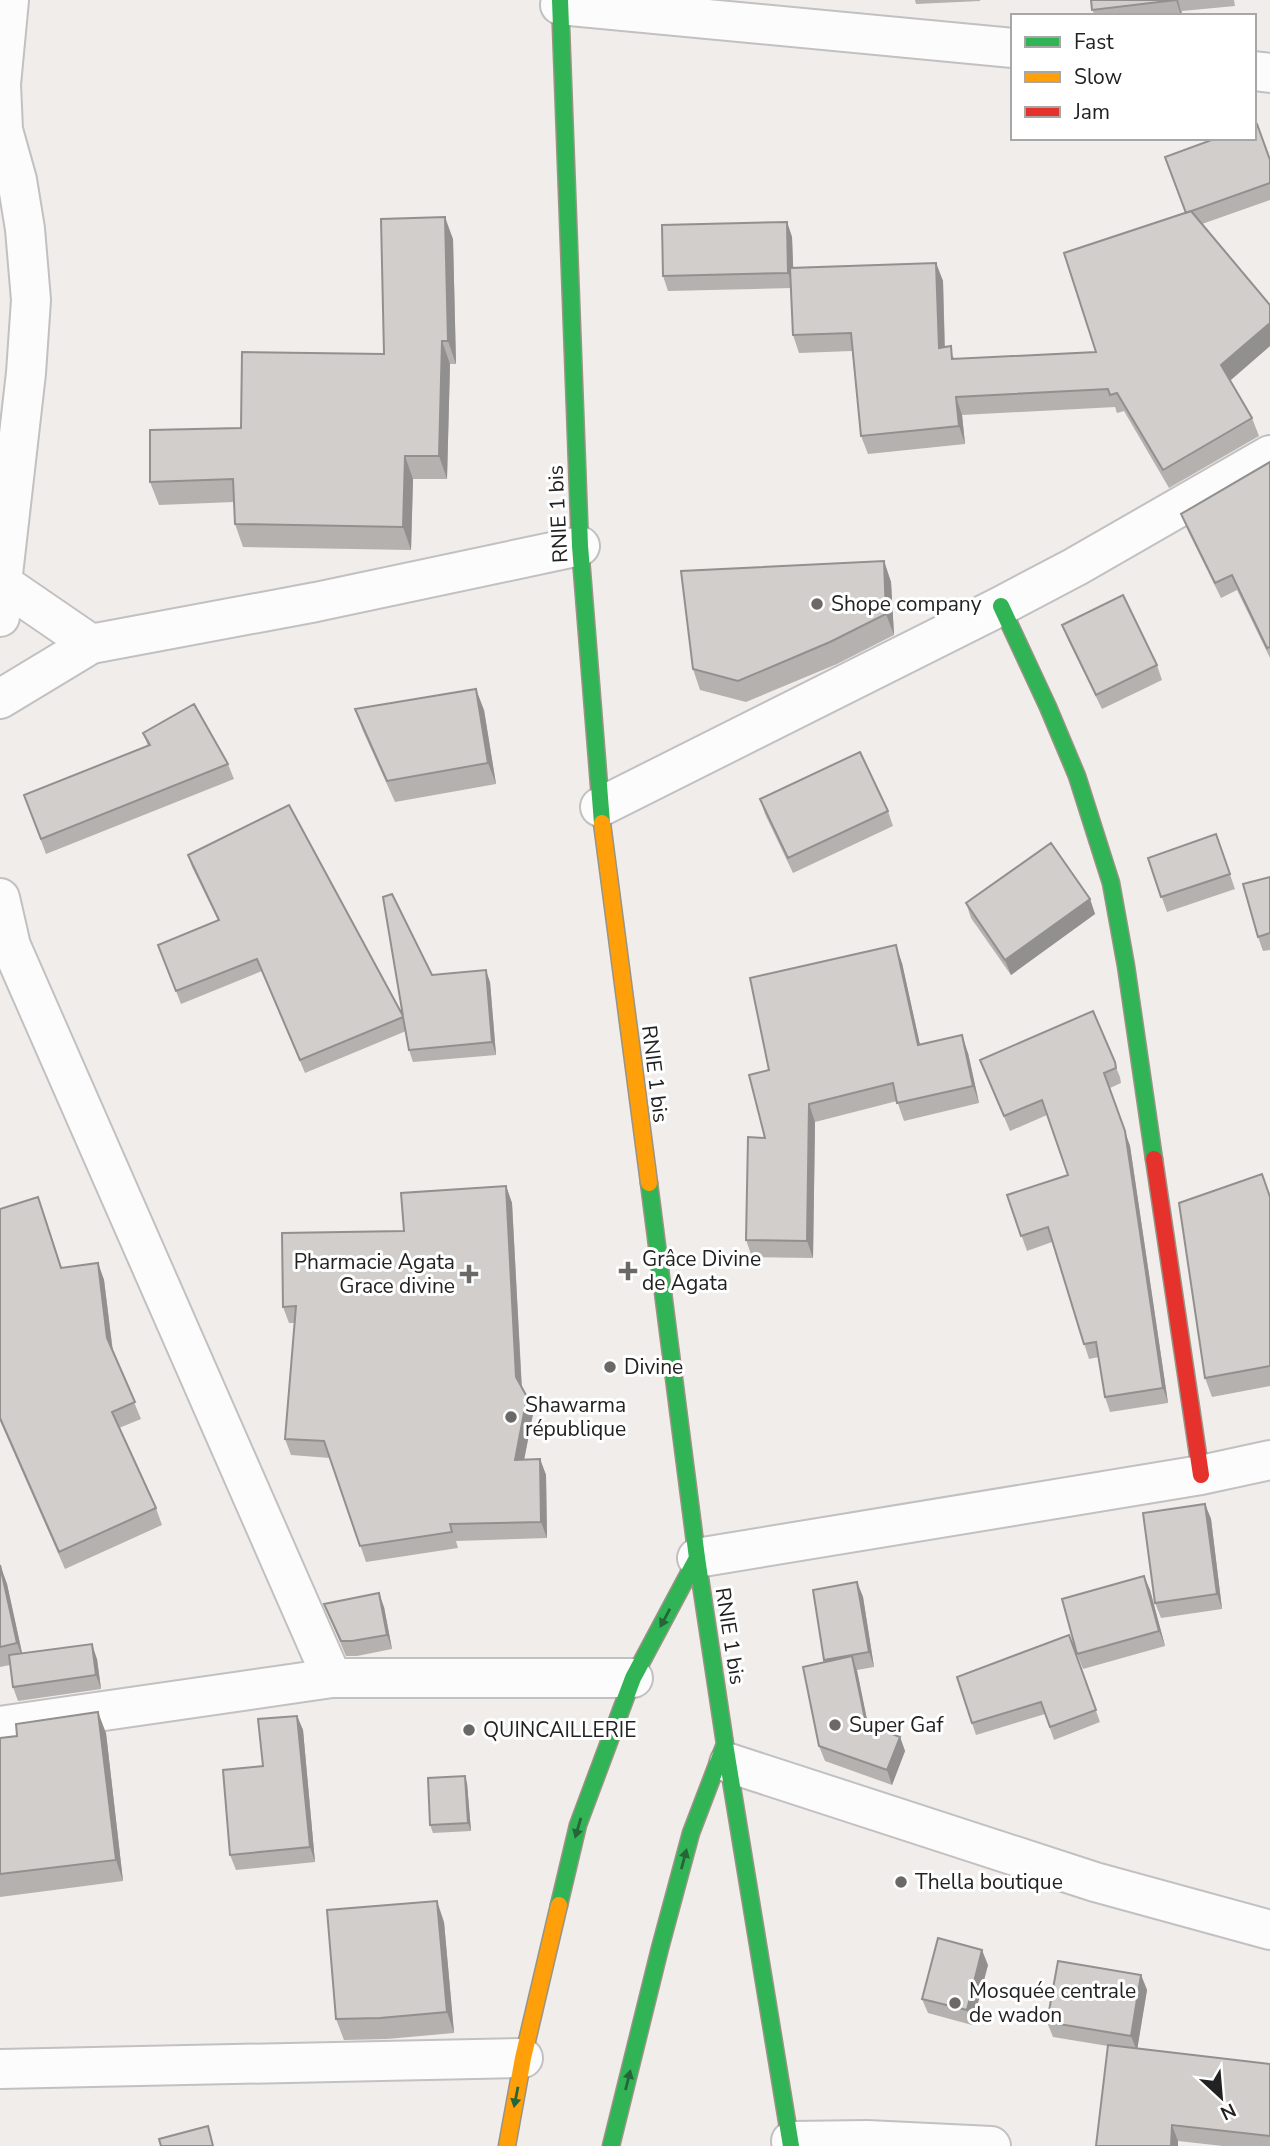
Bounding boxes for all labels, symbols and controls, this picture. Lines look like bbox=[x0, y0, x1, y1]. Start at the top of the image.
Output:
legend bbox=[1011, 14, 1256, 140]
text: Fast bbox=[1074, 28, 1114, 56]
text: Slow bbox=[1074, 63, 1123, 91]
text: Jam bbox=[1073, 98, 1110, 126]
street label: RNIE 1 bis bbox=[541, 464, 575, 564]
place label: Shope company bbox=[831, 590, 982, 618]
marker: Shope company bbox=[809, 596, 825, 612]
street label: RNIE 1 bis bbox=[635, 1024, 675, 1124]
place label: Grâce Divine de Agata bbox=[642, 1245, 761, 1297]
place label: Pharmacie Agata Grace divine bbox=[294, 1248, 455, 1300]
marker: Grâce Divine de Agata bbox=[620, 1263, 636, 1279]
marker: Pharmacie Agata Grace divine bbox=[461, 1266, 477, 1282]
place label: Divine bbox=[624, 1353, 683, 1381]
marker: Divine bbox=[602, 1359, 618, 1375]
place label: Shawarma république bbox=[525, 1391, 626, 1443]
marker: Shawarma république bbox=[503, 1409, 519, 1425]
street label: RNIE 1 bis bbox=[709, 1585, 751, 1687]
one-way arrow bbox=[659, 1608, 671, 1628]
place label: Super Gaf bbox=[849, 1711, 944, 1739]
place label: QUINCAILLERIE bbox=[483, 1716, 636, 1744]
marker: Super Gaf bbox=[827, 1717, 843, 1733]
marker: QUINCAILLERIE bbox=[461, 1722, 477, 1738]
one-way arrow bbox=[572, 1817, 583, 1839]
one-way arrow bbox=[679, 1848, 690, 1870]
place label: Thella boutique bbox=[915, 1868, 1063, 1896]
marker: Thella boutique bbox=[893, 1874, 909, 1890]
place label: Mosquée centrale de wadon bbox=[969, 1977, 1136, 2029]
marker: Mosquée centrale de wadon bbox=[947, 1995, 963, 2011]
north arrow bbox=[1186, 2062, 1256, 2132]
one-way arrow bbox=[623, 2069, 634, 2091]
one-way arrow bbox=[510, 2086, 521, 2108]
text: N bbox=[1216, 2097, 1240, 2126]

